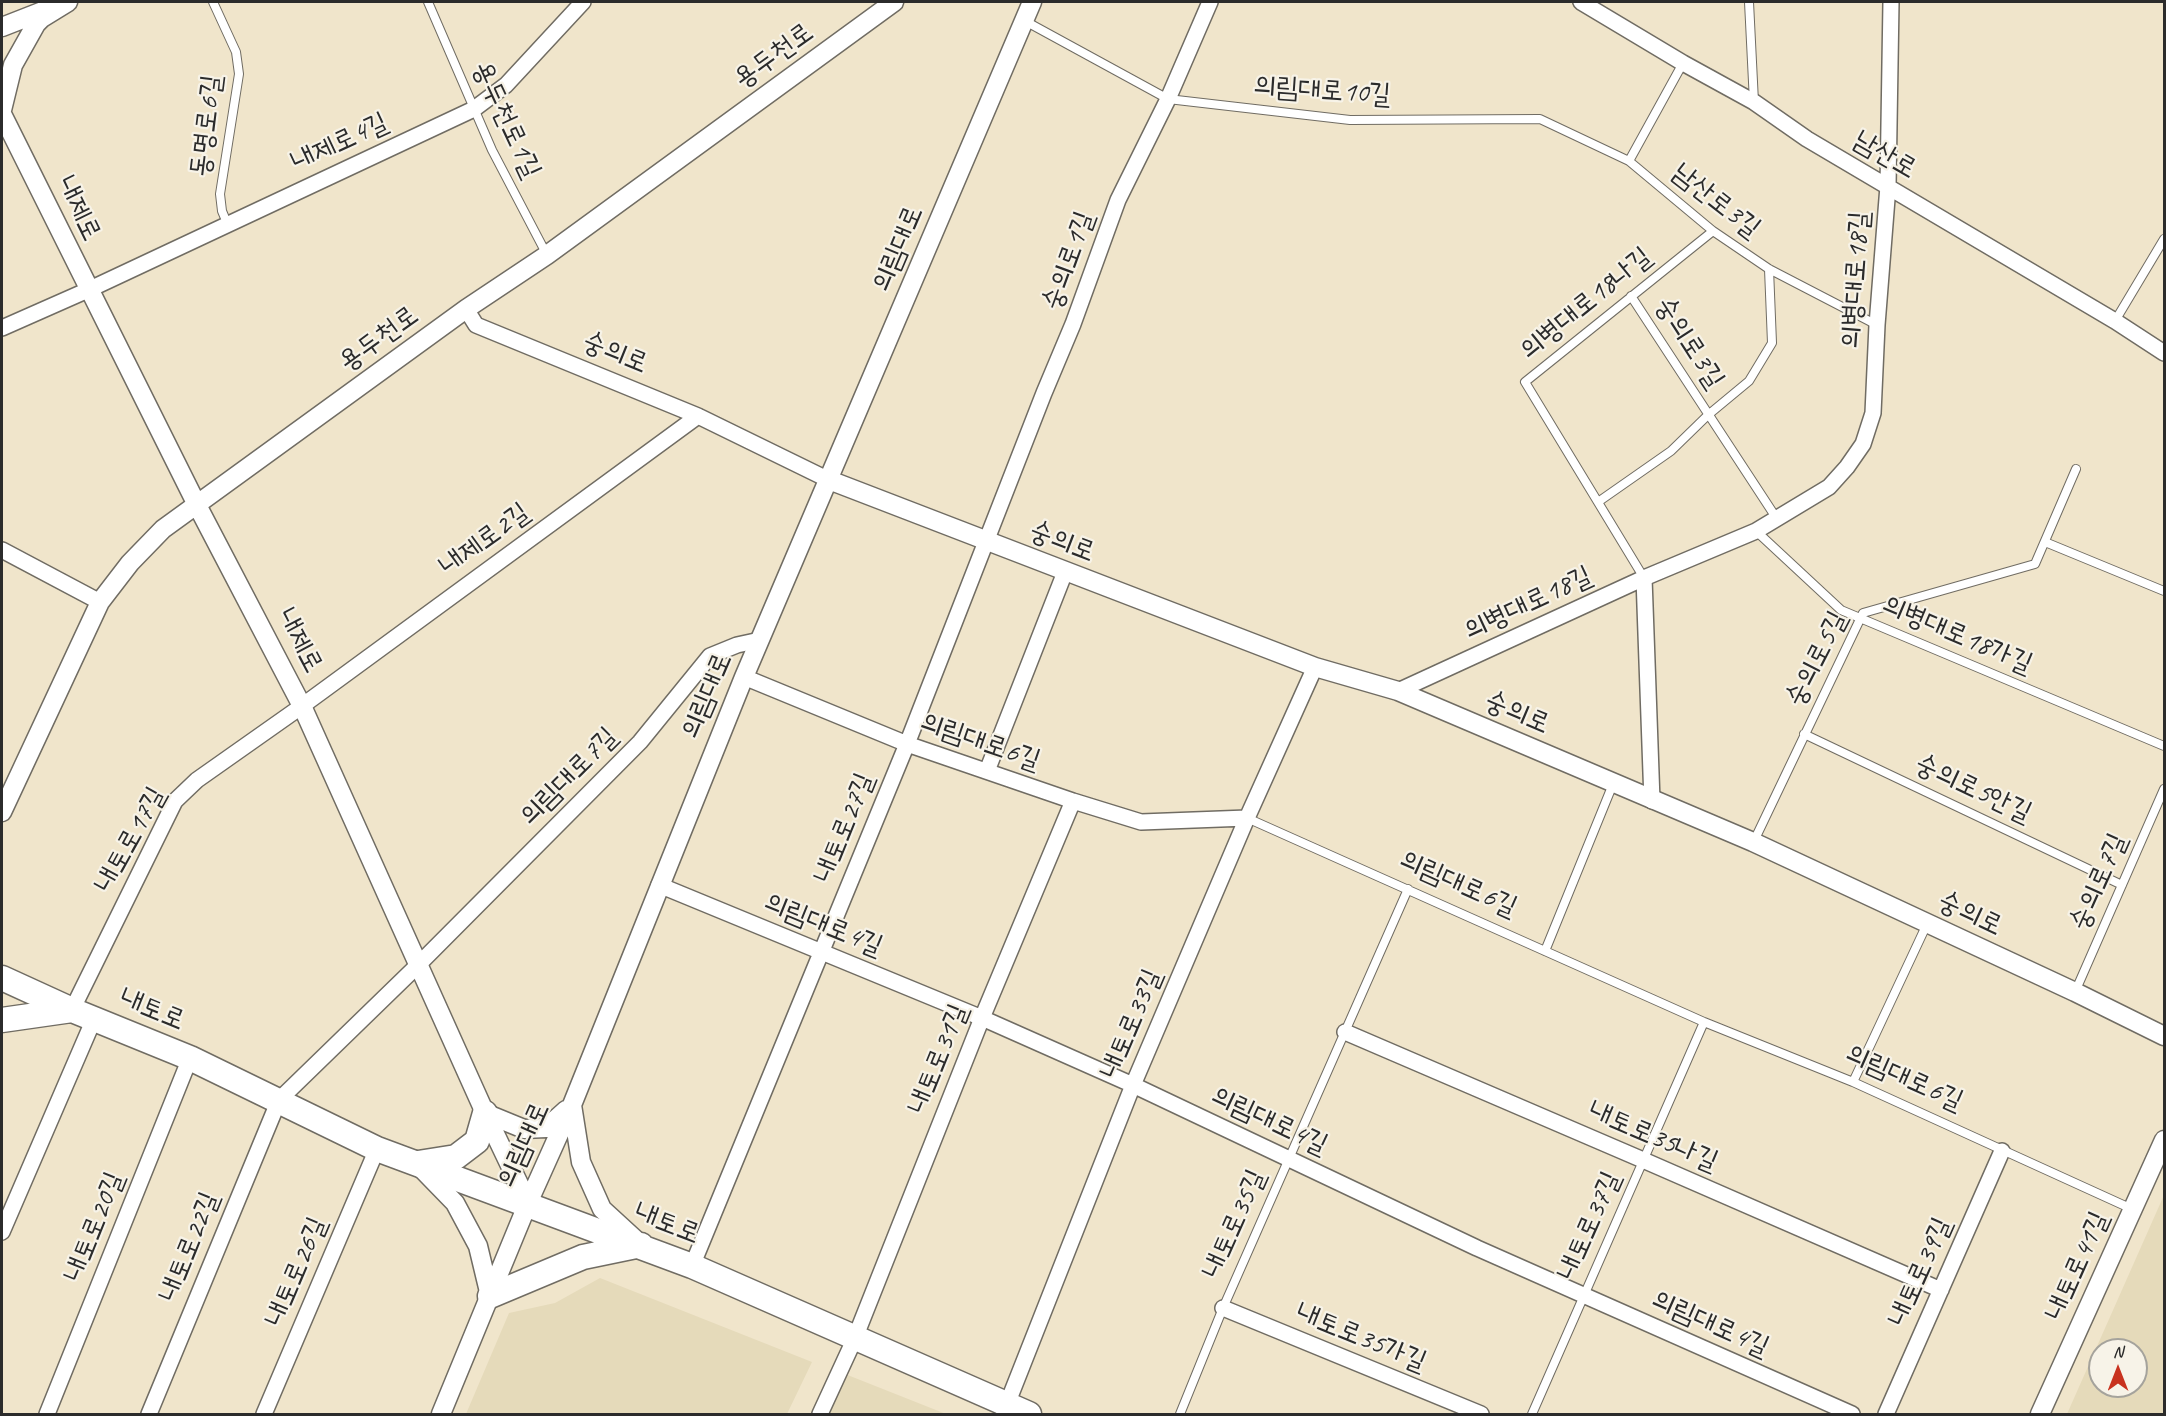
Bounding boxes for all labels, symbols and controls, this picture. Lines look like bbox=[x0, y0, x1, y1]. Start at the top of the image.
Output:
street label: 용두천로 bbox=[728, 16, 820, 96]
street label: 용두천로1길 bbox=[464, 56, 548, 184]
street label: 의림대로10길 bbox=[1252, 69, 1392, 113]
street label: 동명로6길 bbox=[184, 73, 230, 179]
street label: 내제로4길 bbox=[286, 106, 394, 180]
street label: 남산로 bbox=[1847, 124, 1923, 186]
street label: 남산로3길 bbox=[1665, 156, 1767, 246]
street label: 내제로 bbox=[48, 171, 108, 247]
street label: 의림대로 bbox=[865, 201, 931, 297]
street label: 숭의로1길 bbox=[1036, 207, 1102, 315]
street label: 의병대로18길 bbox=[1834, 210, 1878, 350]
street label: 의병대로18나길 bbox=[1513, 240, 1659, 368]
street label: 숭의로3길 bbox=[1647, 291, 1731, 395]
street label: 용두천로 bbox=[333, 299, 425, 379]
street label: 숭의로 bbox=[577, 325, 653, 381]
street label: 내제로2길 bbox=[434, 496, 536, 584]
street label: 숭의로 bbox=[1024, 514, 1100, 570]
street label: 의병대로18길 bbox=[1458, 560, 1598, 648]
street label: 의병대로18가길 bbox=[1877, 588, 2037, 682]
street label: 내제로 bbox=[268, 603, 330, 679]
street label: 숭의로5길 bbox=[1779, 606, 1855, 712]
street label: 의림대로 bbox=[674, 648, 740, 744]
street label: 숭의로 bbox=[1479, 684, 1555, 742]
street label: 의림대로6길 bbox=[915, 706, 1045, 778]
street label: 의림대로7길 bbox=[513, 721, 625, 833]
street label: 숭의로5안길 bbox=[1909, 747, 2037, 831]
street label: 내토로27길 bbox=[808, 768, 882, 888]
street label: 내토로17길 bbox=[88, 781, 174, 899]
street label: 숭의로7길 bbox=[2063, 828, 2135, 936]
street label: 의림대로6길 bbox=[1394, 843, 1522, 925]
street label: 숭의로 bbox=[1932, 884, 2008, 944]
street label: 의림대로4길 bbox=[759, 886, 887, 964]
street label: 내토로33길 bbox=[1094, 964, 1170, 1084]
street label: 내토로 bbox=[114, 982, 190, 1038]
street label: 내토로31길 bbox=[902, 999, 976, 1119]
street label: 의림대로6길 bbox=[1840, 1037, 1968, 1119]
street label: 의림대로4길 bbox=[1205, 1079, 1333, 1163]
street label: 내토로35나길 bbox=[1583, 1095, 1723, 1179]
street label: 의림대로 bbox=[490, 1097, 558, 1193]
street label: 내토로35길 bbox=[1196, 1164, 1274, 1284]
street label: 내토로37길 bbox=[1551, 1166, 1629, 1286]
street label: 내토로20길 bbox=[58, 1167, 132, 1287]
street label: 내토로22길 bbox=[153, 1187, 227, 1307]
street label: 내토로 bbox=[629, 1196, 705, 1252]
street label: 내토로41길 bbox=[2039, 1206, 2117, 1326]
street label: 내토로26길 bbox=[259, 1212, 335, 1332]
street label: 내토로39길 bbox=[1882, 1212, 1960, 1332]
street label: 의림대로4길 bbox=[1646, 1283, 1774, 1365]
street label: 내토로35가길 bbox=[1291, 1297, 1431, 1379]
north arrow bbox=[2088, 1338, 2148, 1398]
text: N bbox=[2113, 1342, 2123, 1362]

